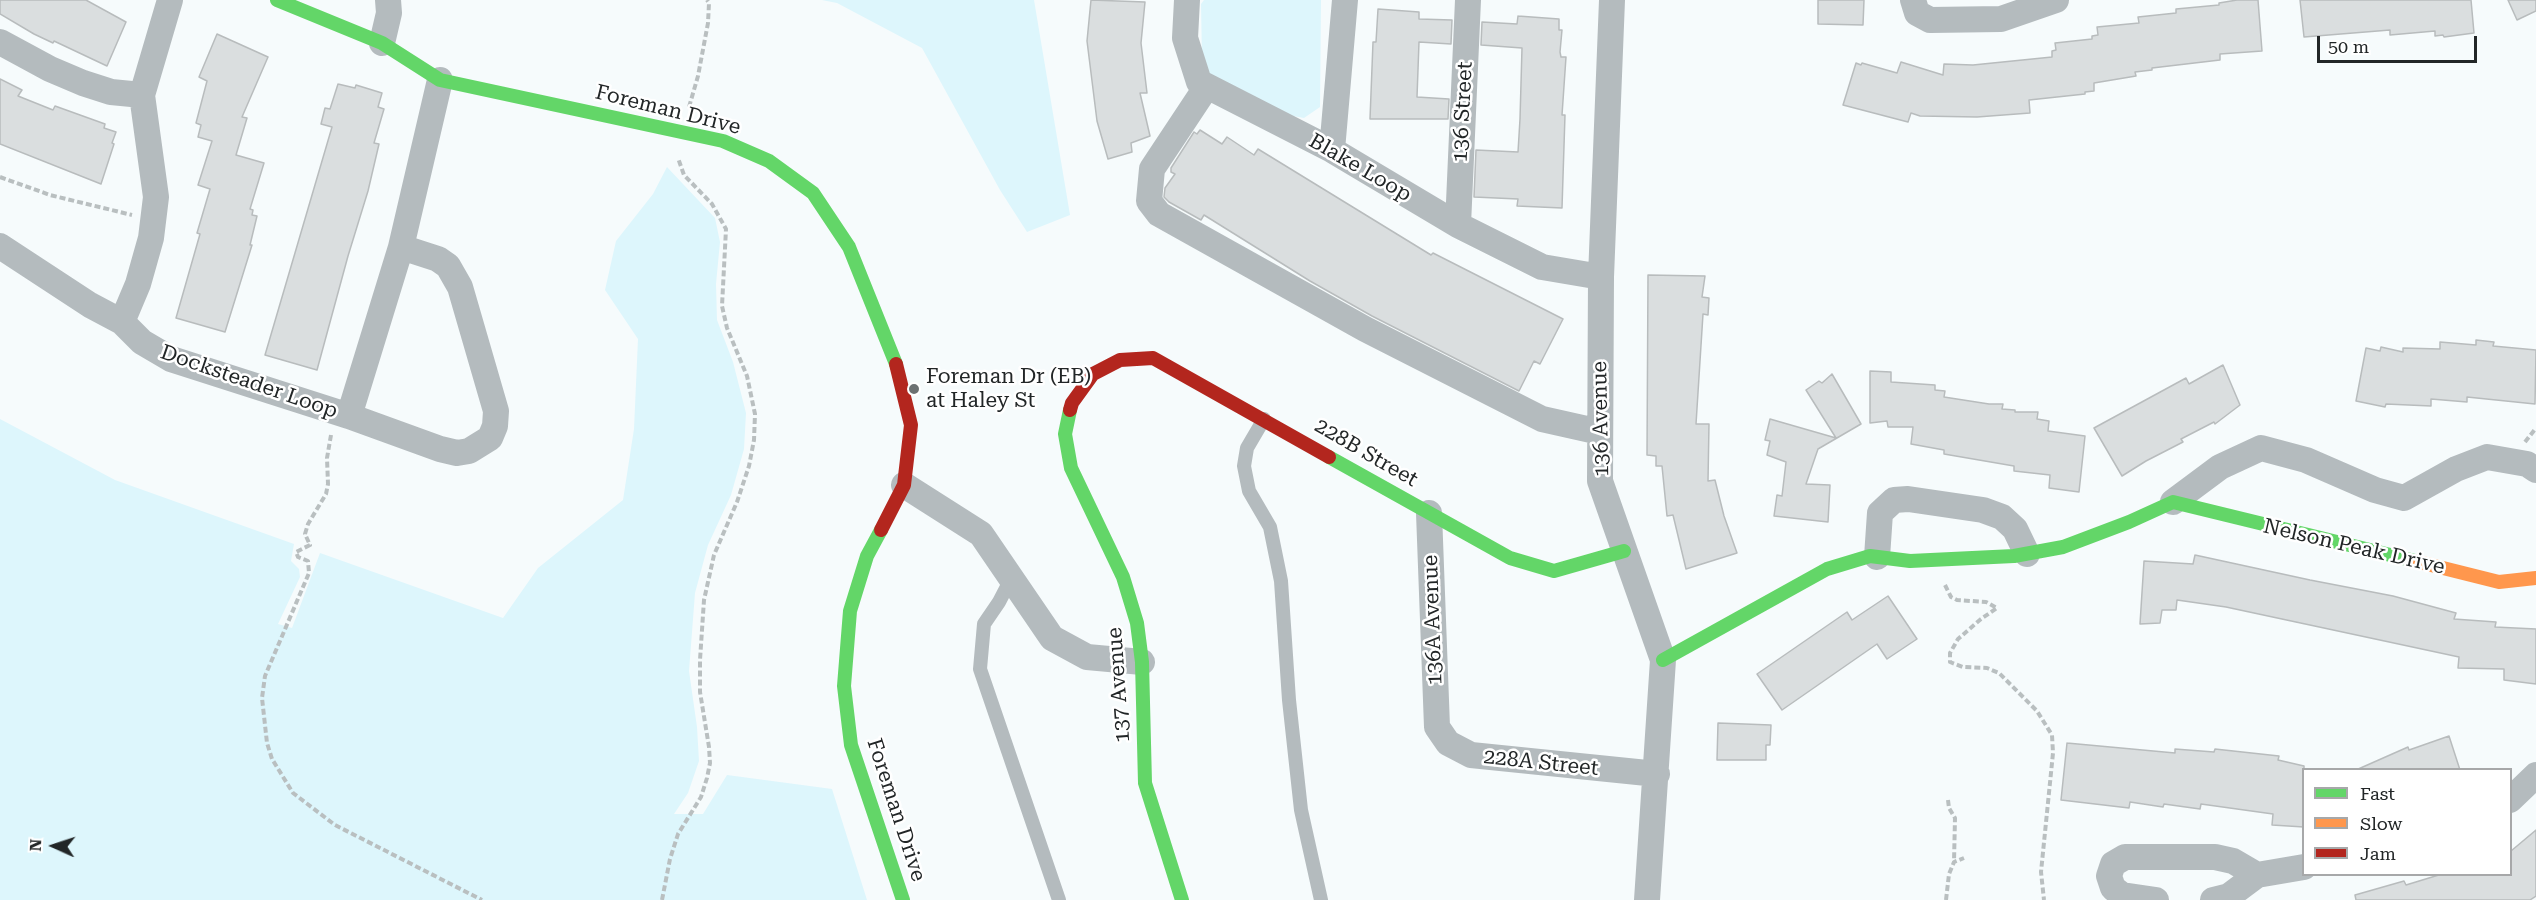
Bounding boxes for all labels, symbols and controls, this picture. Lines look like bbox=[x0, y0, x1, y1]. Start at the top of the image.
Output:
scale bar bbox=[2320, 24, 2480, 62]
text: 50 m bbox=[2328, 36, 2369, 57]
street label: 136 Street bbox=[1448, 61, 1478, 163]
street label: Foreman Drive bbox=[593, 80, 743, 140]
street label: Blake Loop bbox=[1304, 129, 1416, 207]
street label: Docksteader Loop bbox=[157, 340, 341, 424]
street label: 136 Avenue bbox=[1587, 361, 1615, 477]
place label: Foreman Dr (EB) at Haley St bbox=[926, 364, 1091, 414]
marker: Foreman Dr (EB) at Haley St bbox=[907, 382, 921, 396]
street label: 228B Street bbox=[1310, 413, 1422, 493]
street label: Nelson Peak Drive bbox=[2261, 514, 2447, 580]
street label: 136A Avenue bbox=[1418, 554, 1448, 686]
street label: 137 Avenue bbox=[1102, 626, 1136, 744]
street label: Foreman Drive bbox=[861, 735, 931, 885]
street label: 228A Street bbox=[1482, 744, 1600, 782]
legend bbox=[2302, 768, 2512, 876]
text: Fast bbox=[2360, 783, 2395, 804]
text: Slow bbox=[2360, 813, 2402, 834]
north arrow bbox=[24, 816, 84, 876]
text: N bbox=[26, 838, 45, 852]
text: Jam bbox=[2360, 843, 2396, 864]

